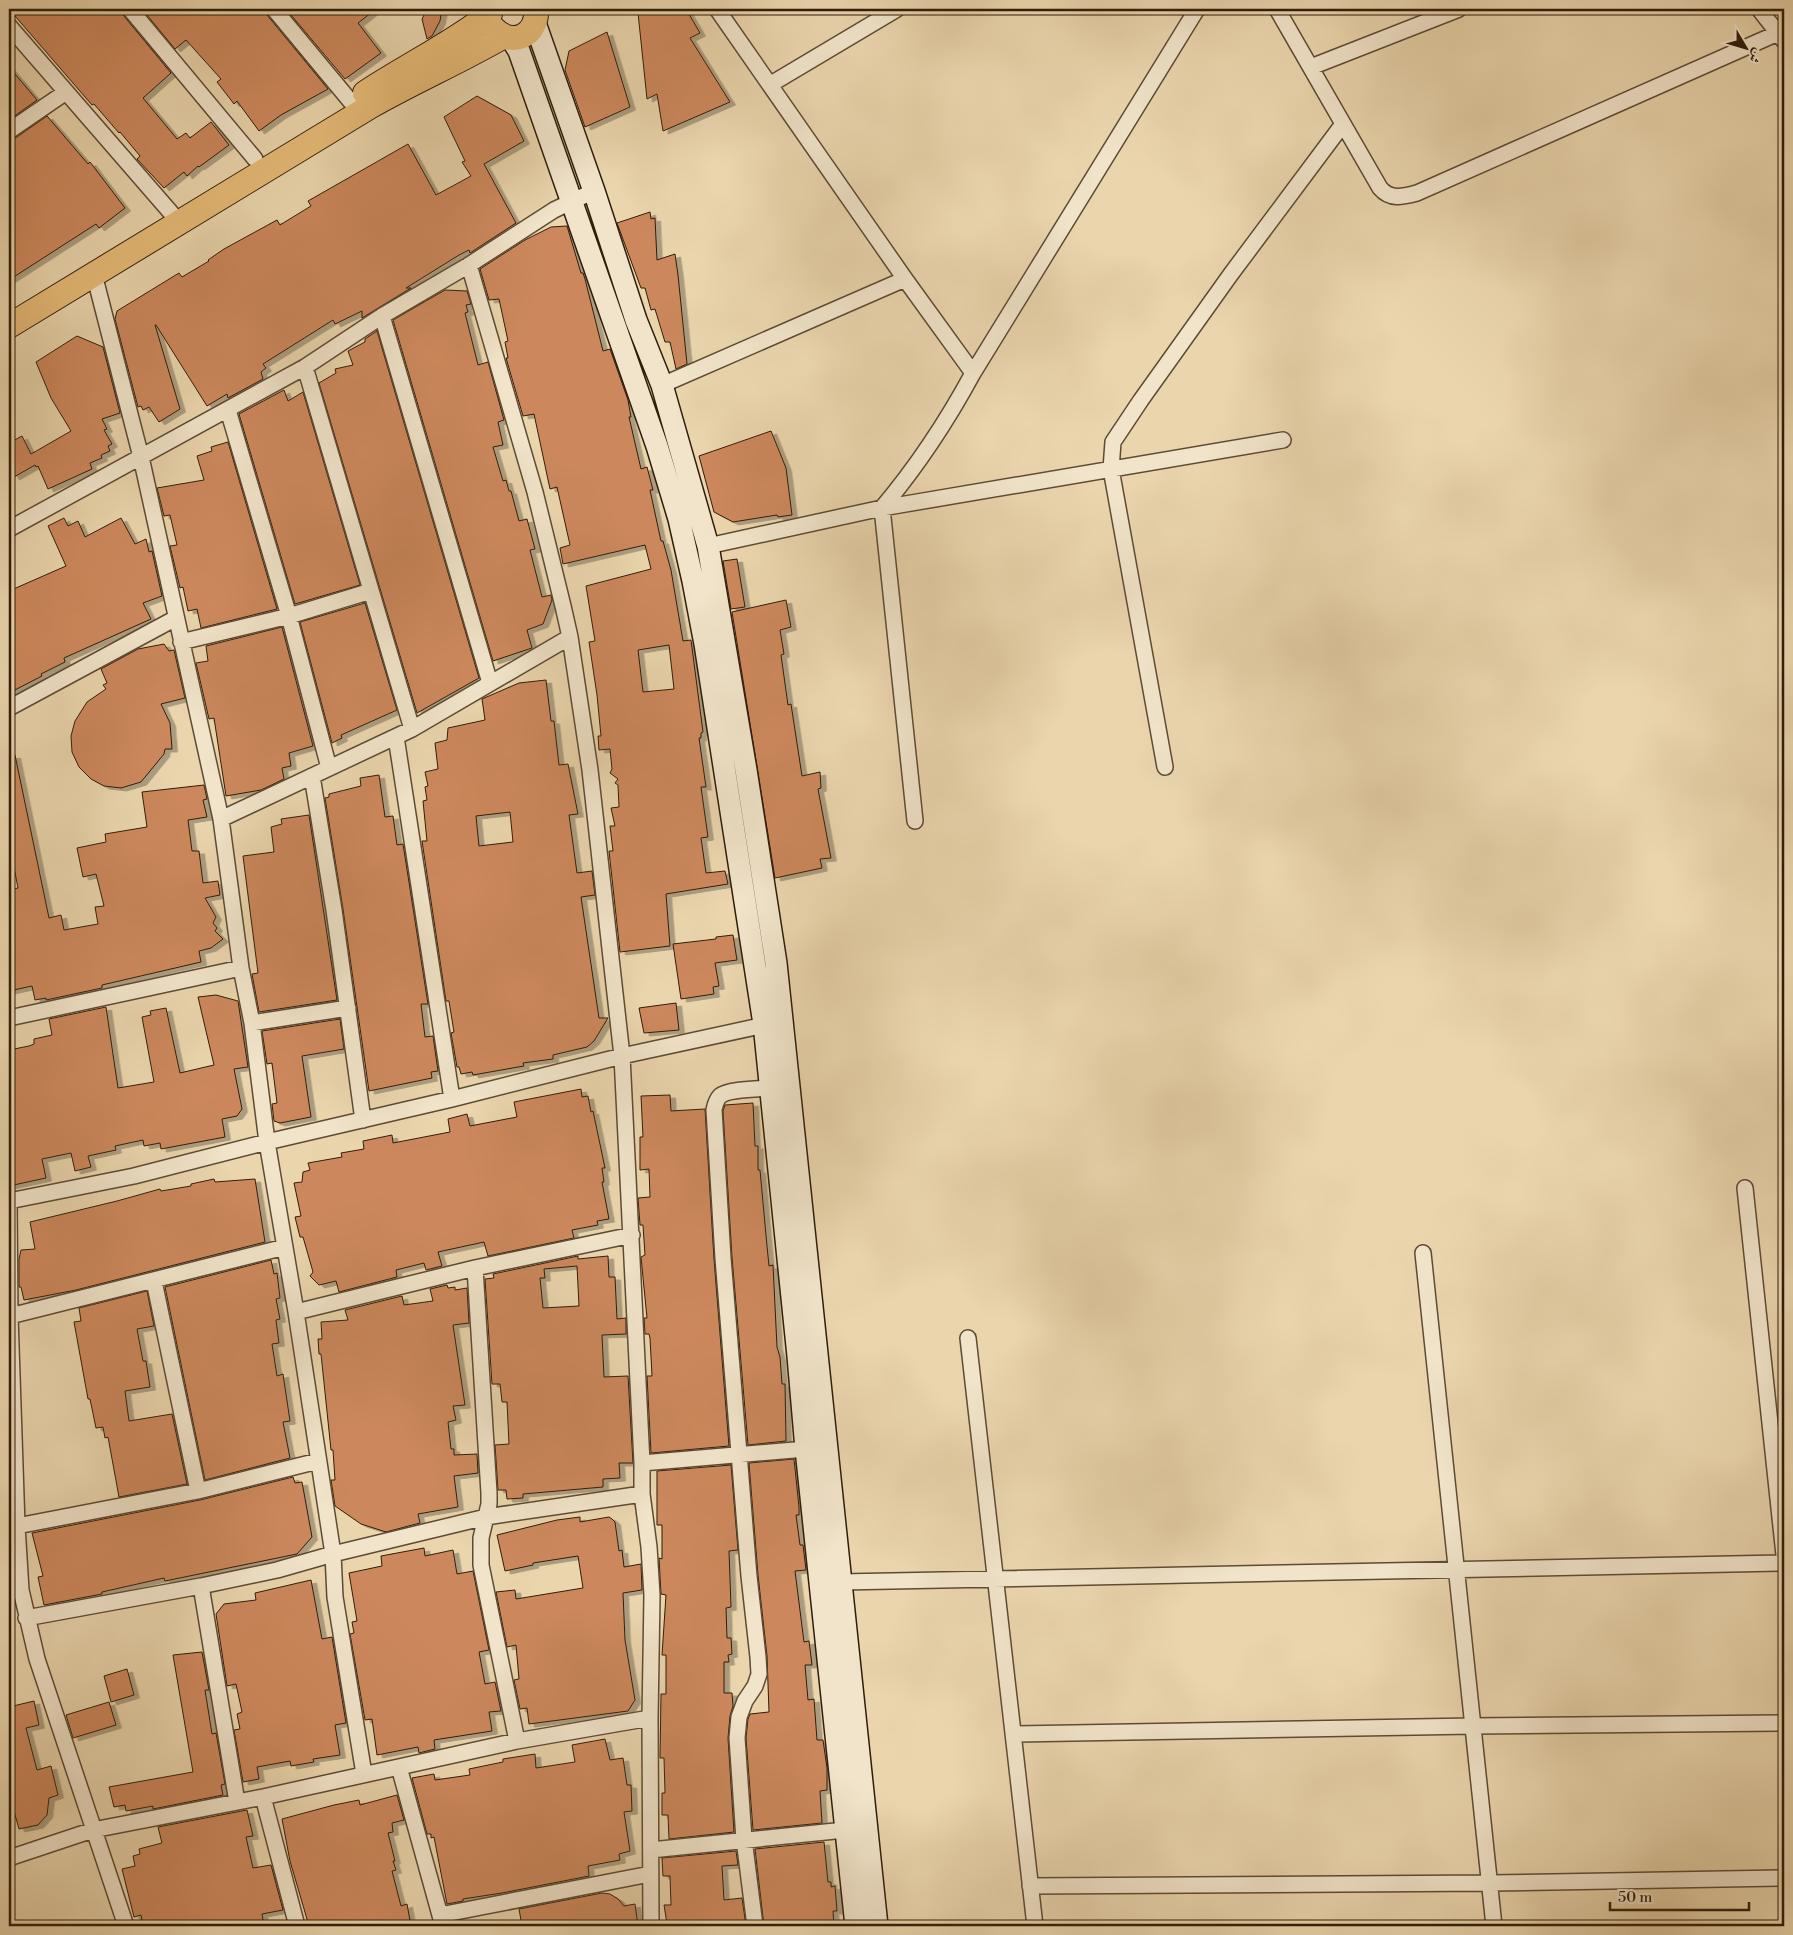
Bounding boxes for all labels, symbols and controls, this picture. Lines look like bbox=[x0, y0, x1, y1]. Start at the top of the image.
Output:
north arrow bbox=[1720, 22, 1770, 72]
text: ش bbox=[1744, 44, 1767, 66]
scale bar bbox=[1610, 1880, 1749, 1912]
text: 50 m bbox=[1618, 1888, 1652, 1907]

